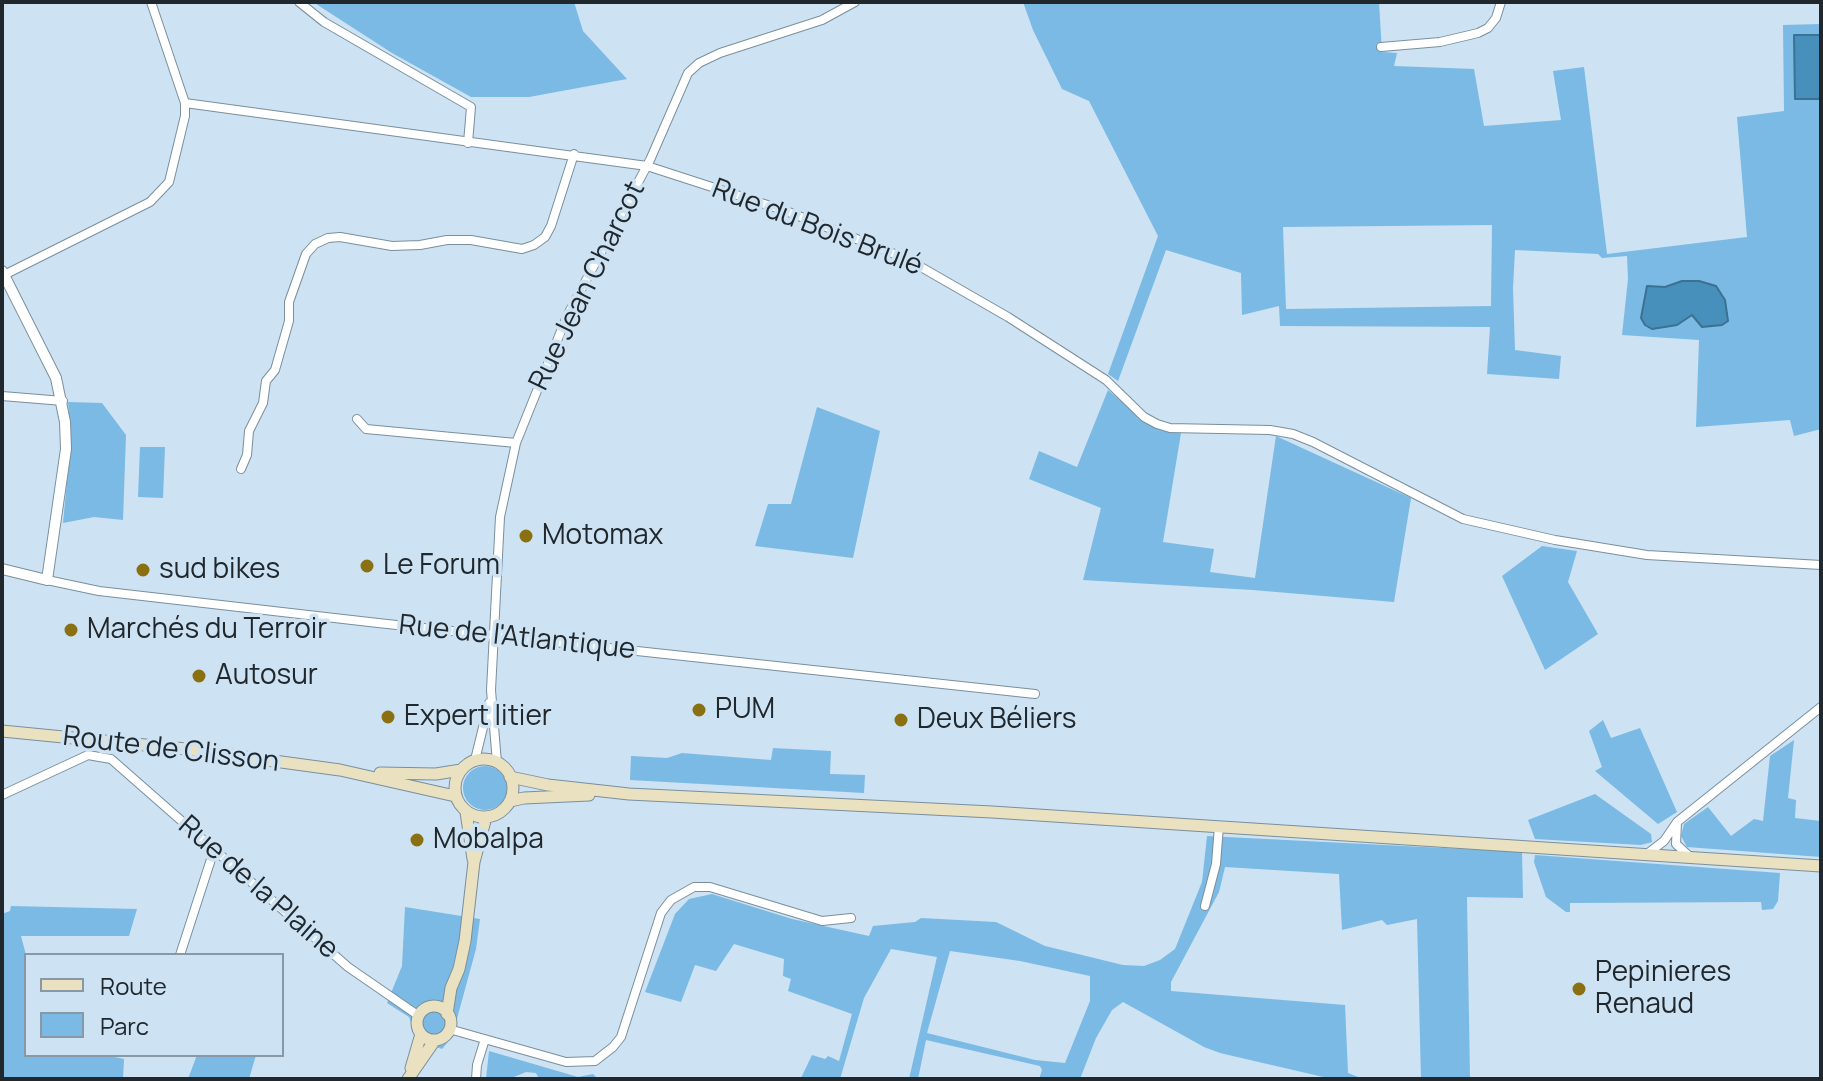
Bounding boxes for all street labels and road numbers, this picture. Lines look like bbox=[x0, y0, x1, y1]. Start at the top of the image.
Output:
street label: Rue du Bois Brulé bbox=[707, 172, 927, 284]
street label: Rue Jean Charcot bbox=[523, 176, 653, 396]
street label: Rue de l'Atlantique bbox=[397, 609, 637, 667]
street label: Route de Clisson bbox=[61, 720, 281, 780]
street label: Rue de la Plaine bbox=[171, 809, 345, 967]

